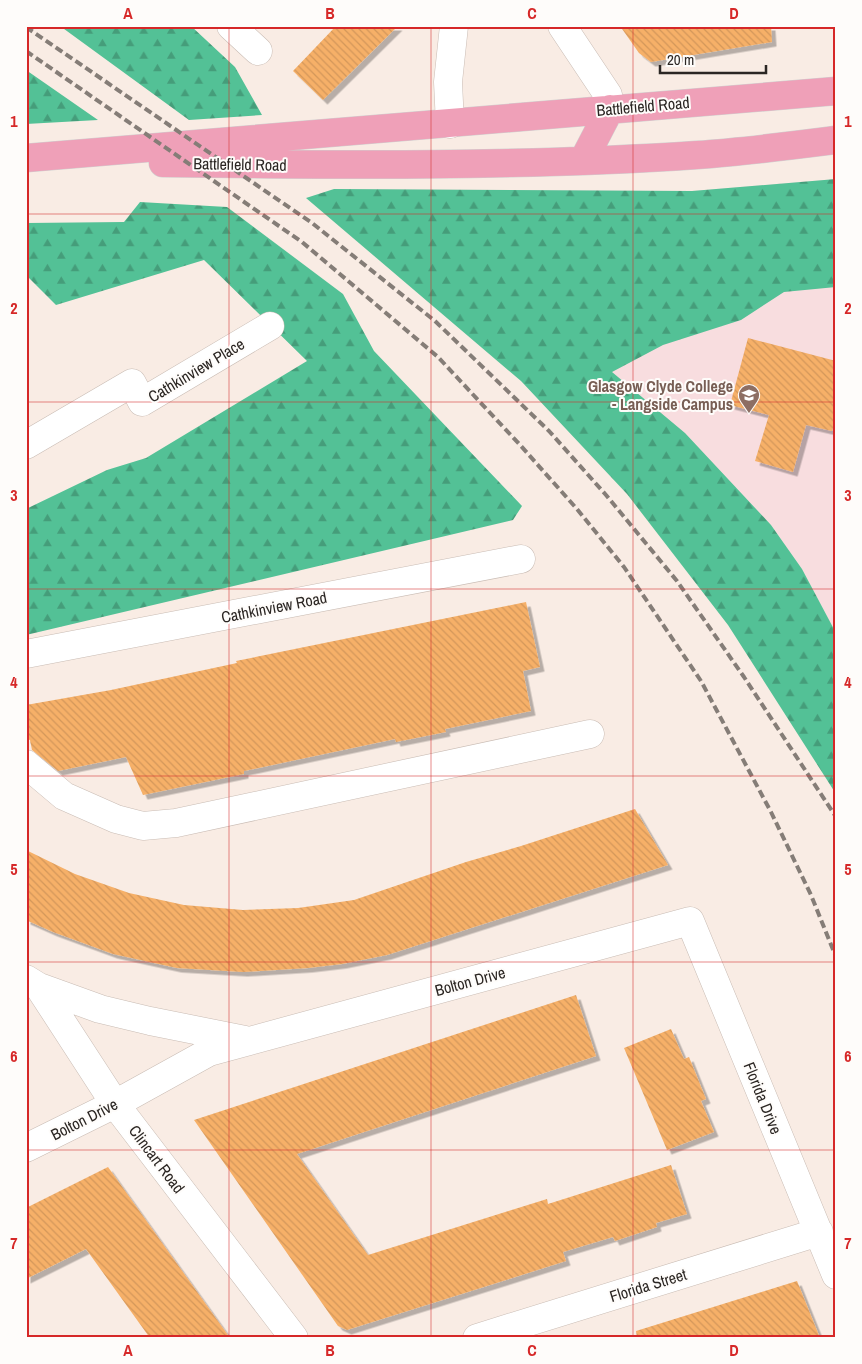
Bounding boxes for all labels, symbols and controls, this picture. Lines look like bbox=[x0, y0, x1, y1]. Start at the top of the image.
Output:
text: A bbox=[123, 2, 133, 24]
text: B bbox=[325, 2, 335, 24]
text: C bbox=[527, 2, 537, 24]
text: D bbox=[729, 2, 739, 24]
scale bar bbox=[660, 42, 766, 74]
text: 20 m bbox=[667, 49, 694, 70]
street label: Battlefield Road bbox=[596, 91, 690, 121]
text: 1 bbox=[10, 110, 18, 132]
text: 1 bbox=[844, 110, 852, 132]
street label: Battlefield Road bbox=[193, 152, 287, 176]
text: 2 bbox=[10, 297, 18, 319]
text: 2 bbox=[844, 297, 852, 319]
street label: Cathkinview Place bbox=[144, 333, 248, 407]
place label: Glasgow Clyde College - Langside Campus bbox=[588, 375, 733, 415]
school or university icon: Glasgow Clyde College - Langside Campus bbox=[737, 383, 761, 414]
text: 3 bbox=[10, 484, 18, 506]
text: 3 bbox=[844, 484, 852, 506]
street label: Cathkinview Road bbox=[219, 586, 329, 628]
text: 4 bbox=[10, 671, 18, 693]
text: 4 bbox=[844, 671, 852, 693]
text: 5 bbox=[10, 858, 18, 880]
text: 5 bbox=[844, 858, 852, 880]
street label: Bolton Drive bbox=[432, 961, 508, 1001]
text: 6 bbox=[10, 1045, 18, 1067]
text: 6 bbox=[844, 1045, 852, 1067]
street label: Florida Drive bbox=[739, 1059, 787, 1137]
street label: Bolton Drive bbox=[47, 1093, 121, 1145]
street label: Clincart Road bbox=[124, 1120, 190, 1198]
text: 7 bbox=[10, 1232, 18, 1254]
text: 7 bbox=[844, 1232, 852, 1254]
street label: Florida Street bbox=[607, 1263, 690, 1307]
text: A bbox=[123, 1339, 133, 1361]
text: B bbox=[325, 1339, 335, 1361]
text: C bbox=[527, 1339, 537, 1361]
text: D bbox=[729, 1339, 739, 1361]

